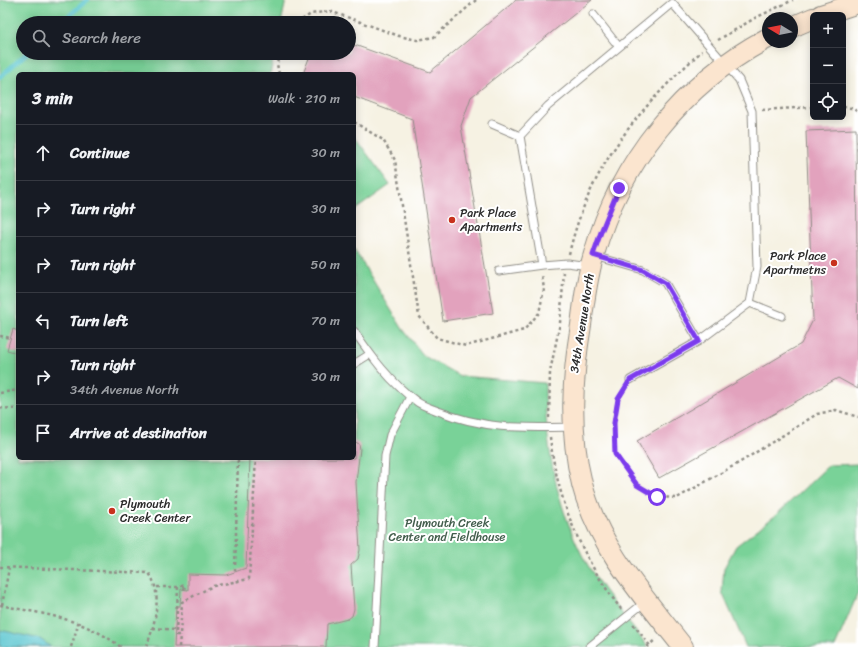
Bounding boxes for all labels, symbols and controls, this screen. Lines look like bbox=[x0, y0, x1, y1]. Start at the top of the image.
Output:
north arrow bbox=[762, 12, 798, 48]
map controls bbox=[810, 12, 846, 120]
button: + bbox=[810, 12, 846, 48]
search box bbox=[16, 16, 356, 60]
text: Search here bbox=[62, 25, 141, 51]
icon: search bbox=[30, 27, 52, 49]
button: − bbox=[810, 48, 846, 84]
text: 3 min bbox=[32, 83, 73, 113]
button: locate bbox=[810, 84, 846, 120]
text: Walk · 210 m bbox=[268, 87, 340, 110]
text: Continue bbox=[70, 140, 130, 166]
text: 30 m bbox=[311, 141, 340, 164]
icon: ahead bbox=[32, 142, 54, 164]
route end bbox=[610, 179, 628, 197]
text: Turn right bbox=[70, 196, 135, 222]
text: 30 m bbox=[311, 197, 340, 220]
icon: right bbox=[32, 198, 54, 220]
place label: Park Place Apartments bbox=[459, 202, 523, 238]
marker: Park Place Apartments bbox=[447, 215, 457, 225]
place label: Park Place Apartmetns bbox=[762, 245, 826, 281]
text: Turn right bbox=[70, 252, 135, 278]
text: 50 m bbox=[310, 253, 340, 276]
icon: right bbox=[32, 254, 54, 276]
marker: Park Place Apartmetns bbox=[829, 258, 839, 268]
street label: 34th Avenue North bbox=[563, 272, 601, 374]
text: Turn left bbox=[70, 308, 128, 334]
text: 70 m bbox=[311, 309, 340, 332]
icon: left bbox=[32, 310, 54, 332]
text: Turn right bbox=[70, 352, 135, 378]
text: 30 m bbox=[311, 365, 340, 388]
icon: right bbox=[32, 366, 54, 388]
text: 34th Avenue North bbox=[70, 378, 179, 401]
text: Arrive at destination bbox=[70, 420, 207, 446]
icon: arrive bbox=[32, 422, 54, 444]
route start bbox=[648, 488, 666, 506]
place label: Plymouth Creek Center bbox=[120, 493, 191, 529]
marker: Plymouth Creek Center bbox=[107, 506, 117, 516]
park label: Plymouth Creek Center and Fieldhouse bbox=[388, 512, 506, 548]

